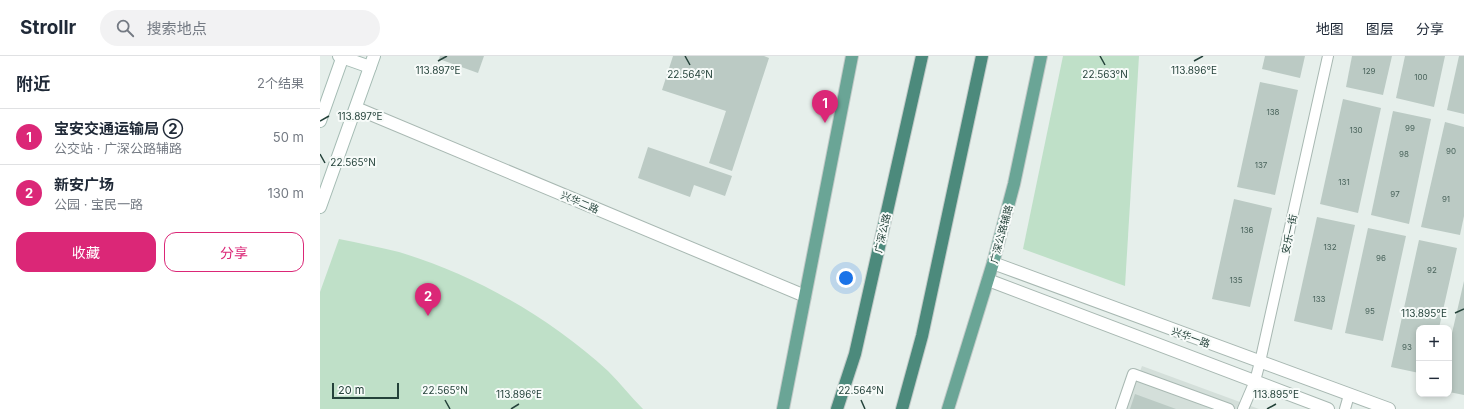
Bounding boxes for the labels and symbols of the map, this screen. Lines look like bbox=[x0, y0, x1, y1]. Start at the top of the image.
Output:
text: 113.897°E bbox=[415, 64, 461, 76]
text: 113.896°E bbox=[1171, 64, 1217, 76]
house number: 129 bbox=[1362, 66, 1376, 76]
text: 22.564°N bbox=[667, 68, 713, 80]
text: 22.563°N bbox=[1082, 68, 1128, 80]
house number: 100 bbox=[1414, 72, 1428, 82]
pin: 1 bbox=[812, 90, 838, 123]
house number: 138 bbox=[1266, 107, 1280, 117]
text: 113.897°E bbox=[337, 110, 383, 122]
house number: 99 bbox=[1405, 123, 1415, 133]
house number: 130 bbox=[1349, 125, 1363, 135]
house number: 90 bbox=[1446, 146, 1456, 156]
house number: 98 bbox=[1399, 149, 1409, 159]
text: 22.565°N bbox=[330, 156, 376, 168]
house number: 137 bbox=[1255, 160, 1268, 170]
house number: 131 bbox=[1338, 177, 1350, 187]
street label: 兴华二路 bbox=[559, 189, 601, 215]
house number: 97 bbox=[1390, 189, 1400, 199]
house number: 91 bbox=[1442, 194, 1450, 204]
street label: 广深公路辅路 bbox=[987, 203, 1015, 265]
street label: 广深公路 bbox=[872, 212, 892, 254]
street label: 安乐一街 bbox=[1279, 213, 1299, 255]
house number: 136 bbox=[1240, 225, 1254, 235]
house number: 132 bbox=[1323, 242, 1337, 252]
house number: 96 bbox=[1376, 253, 1386, 263]
house number: 92 bbox=[1427, 265, 1437, 275]
your location bbox=[836, 268, 856, 288]
house number: 135 bbox=[1229, 275, 1243, 285]
pin: 2 bbox=[415, 283, 441, 316]
house number: 133 bbox=[1312, 294, 1326, 304]
house number: 95 bbox=[1365, 306, 1375, 316]
text: 113.895°E bbox=[1401, 307, 1447, 319]
street label: 兴华一路 bbox=[1170, 325, 1212, 349]
house number: 93 bbox=[1402, 342, 1412, 352]
scale bar bbox=[332, 381, 399, 400]
text: 22.565°N bbox=[422, 384, 468, 396]
text: 22.564°N bbox=[838, 384, 884, 396]
text: 113.896°E bbox=[496, 388, 542, 400]
text: 113.895°E bbox=[1253, 388, 1299, 400]

